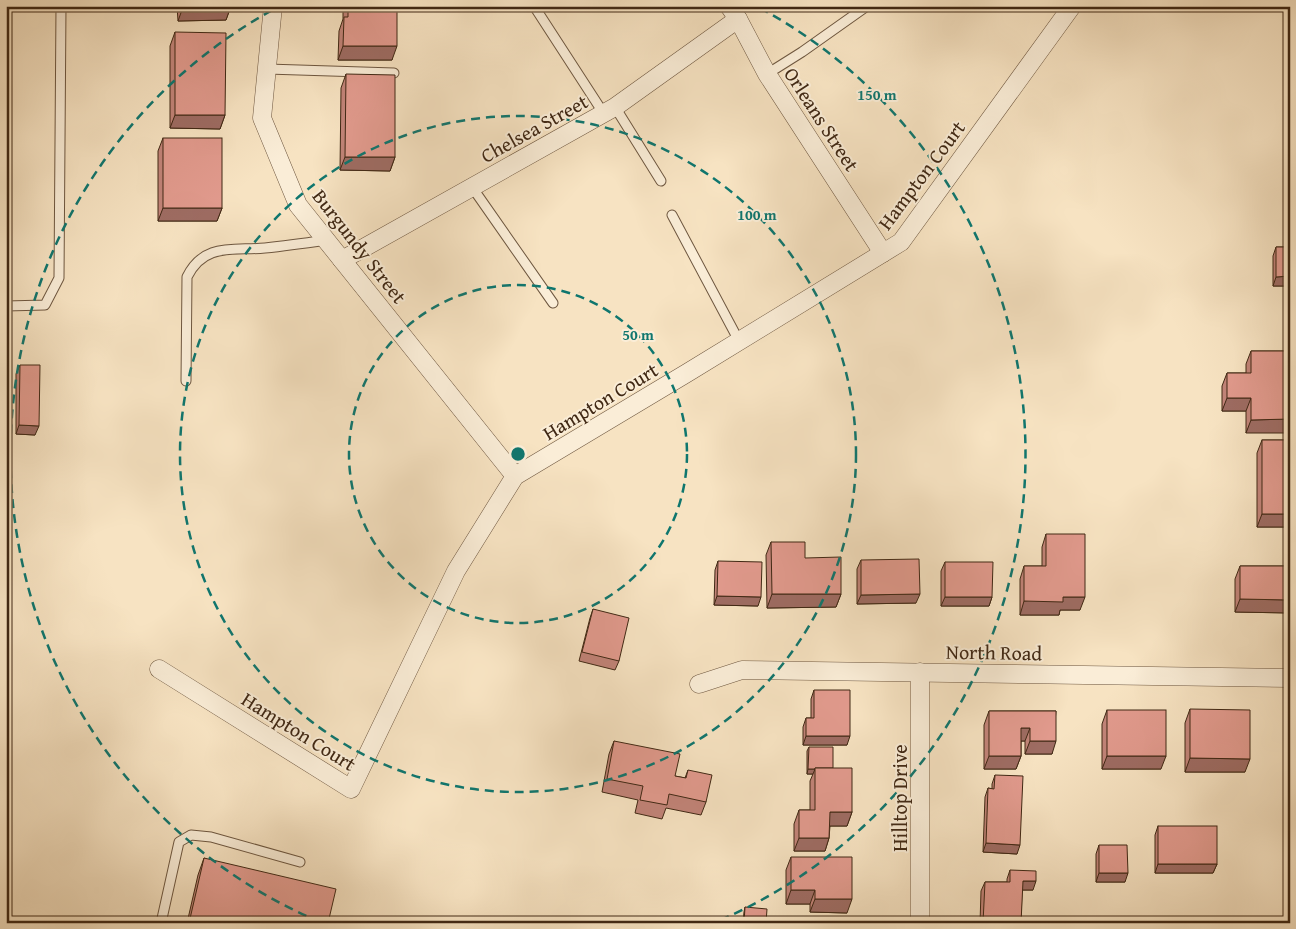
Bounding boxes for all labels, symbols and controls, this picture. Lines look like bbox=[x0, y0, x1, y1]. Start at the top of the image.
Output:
street label: Orleans Street bbox=[777, 61, 867, 177]
text: 150 m bbox=[857, 84, 897, 105]
street label: Chelsea Street bbox=[475, 86, 593, 170]
street label: Hampton Court bbox=[870, 114, 972, 236]
street label: Burgundy Street bbox=[306, 183, 414, 309]
text: 100 m bbox=[737, 204, 777, 225]
text: 50 m bbox=[622, 324, 654, 345]
street label: Hampton Court bbox=[537, 355, 663, 447]
centre of rings bbox=[509, 445, 527, 463]
street label: North Road bbox=[946, 637, 1043, 667]
street label: Hampton Court bbox=[236, 684, 362, 778]
street label: Hilltop Drive bbox=[885, 744, 914, 852]

